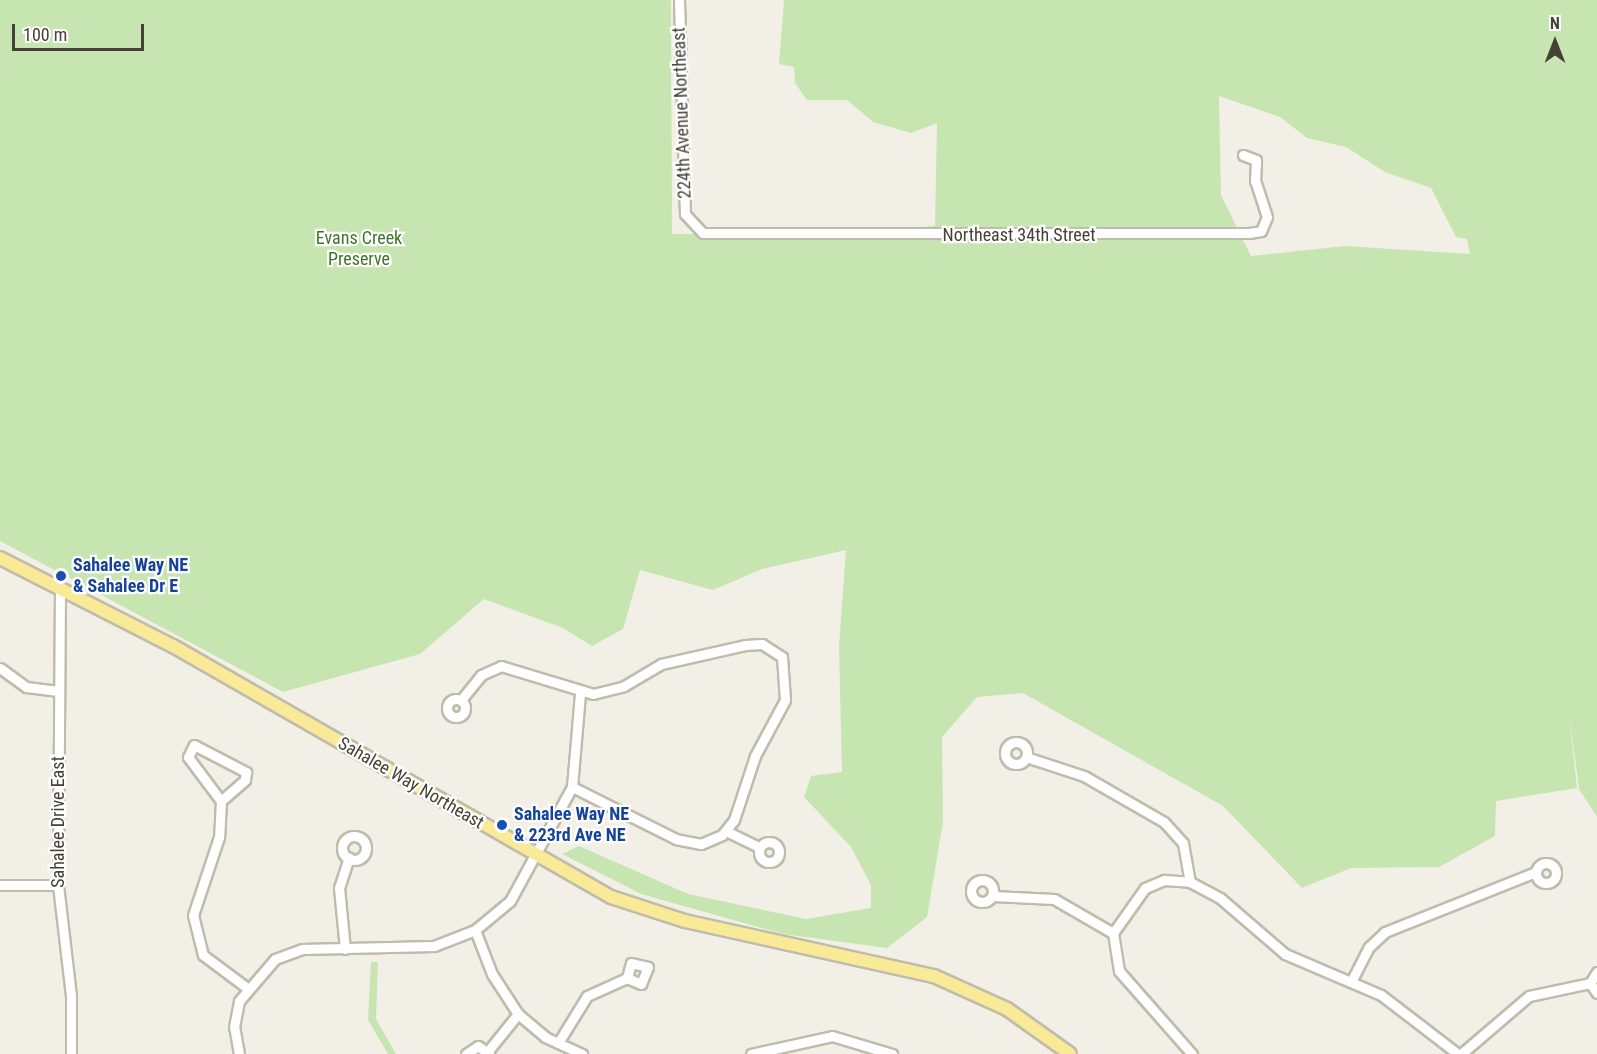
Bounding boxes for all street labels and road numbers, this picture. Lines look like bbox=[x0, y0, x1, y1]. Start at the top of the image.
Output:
street label: 224th Avenue Northeast bbox=[668, 27, 696, 199]
street label: Northeast 34th Street bbox=[943, 224, 1095, 246]
street label: Sahalee Way Northeast bbox=[334, 732, 488, 834]
street label: Sahalee Drive East bbox=[47, 756, 69, 888]

